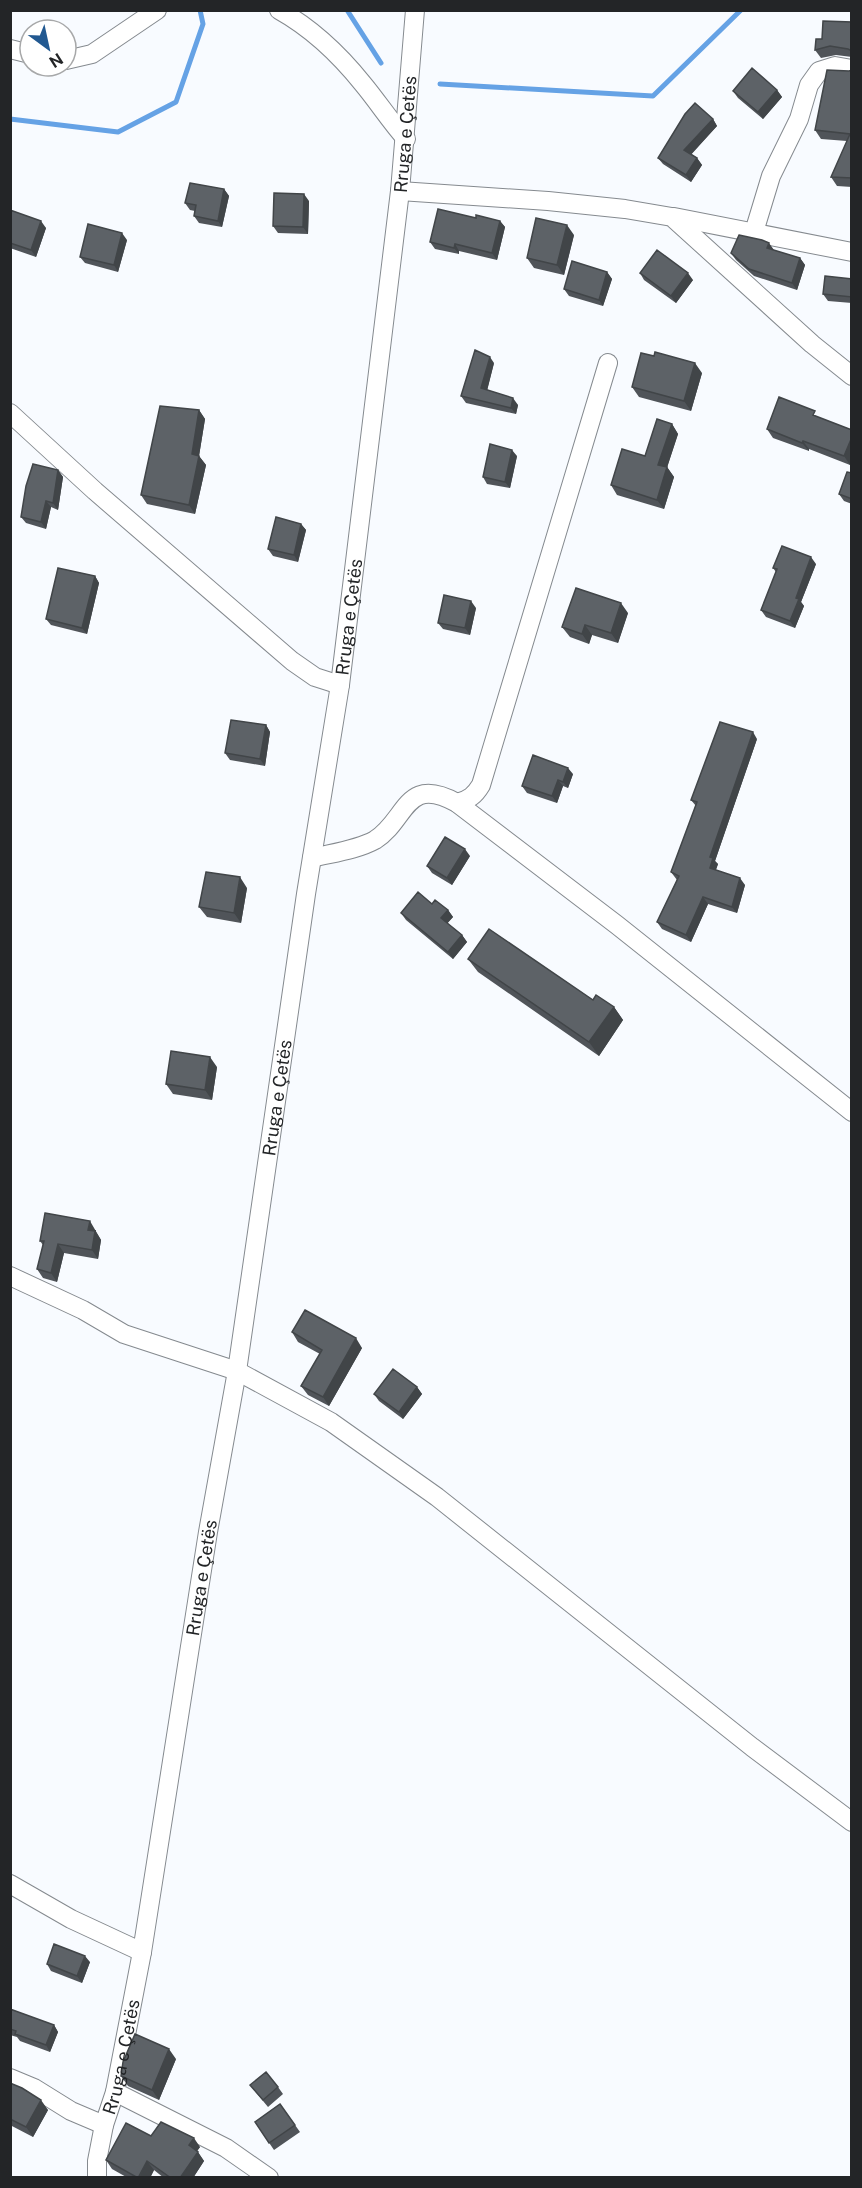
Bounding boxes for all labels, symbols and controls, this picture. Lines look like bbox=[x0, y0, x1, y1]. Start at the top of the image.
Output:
north arrow bbox=[18, 18, 78, 78]
text: N bbox=[45, 49, 66, 72]
street label: Rruga e Çetës bbox=[389, 75, 420, 194]
street label: Rruga e Çetës bbox=[331, 558, 366, 676]
street label: Rruga e Çetës bbox=[258, 1038, 295, 1157]
street label: Rruga e Çetës bbox=[181, 1518, 221, 1637]
street label: Rruga e Çetës bbox=[98, 1998, 143, 2117]

